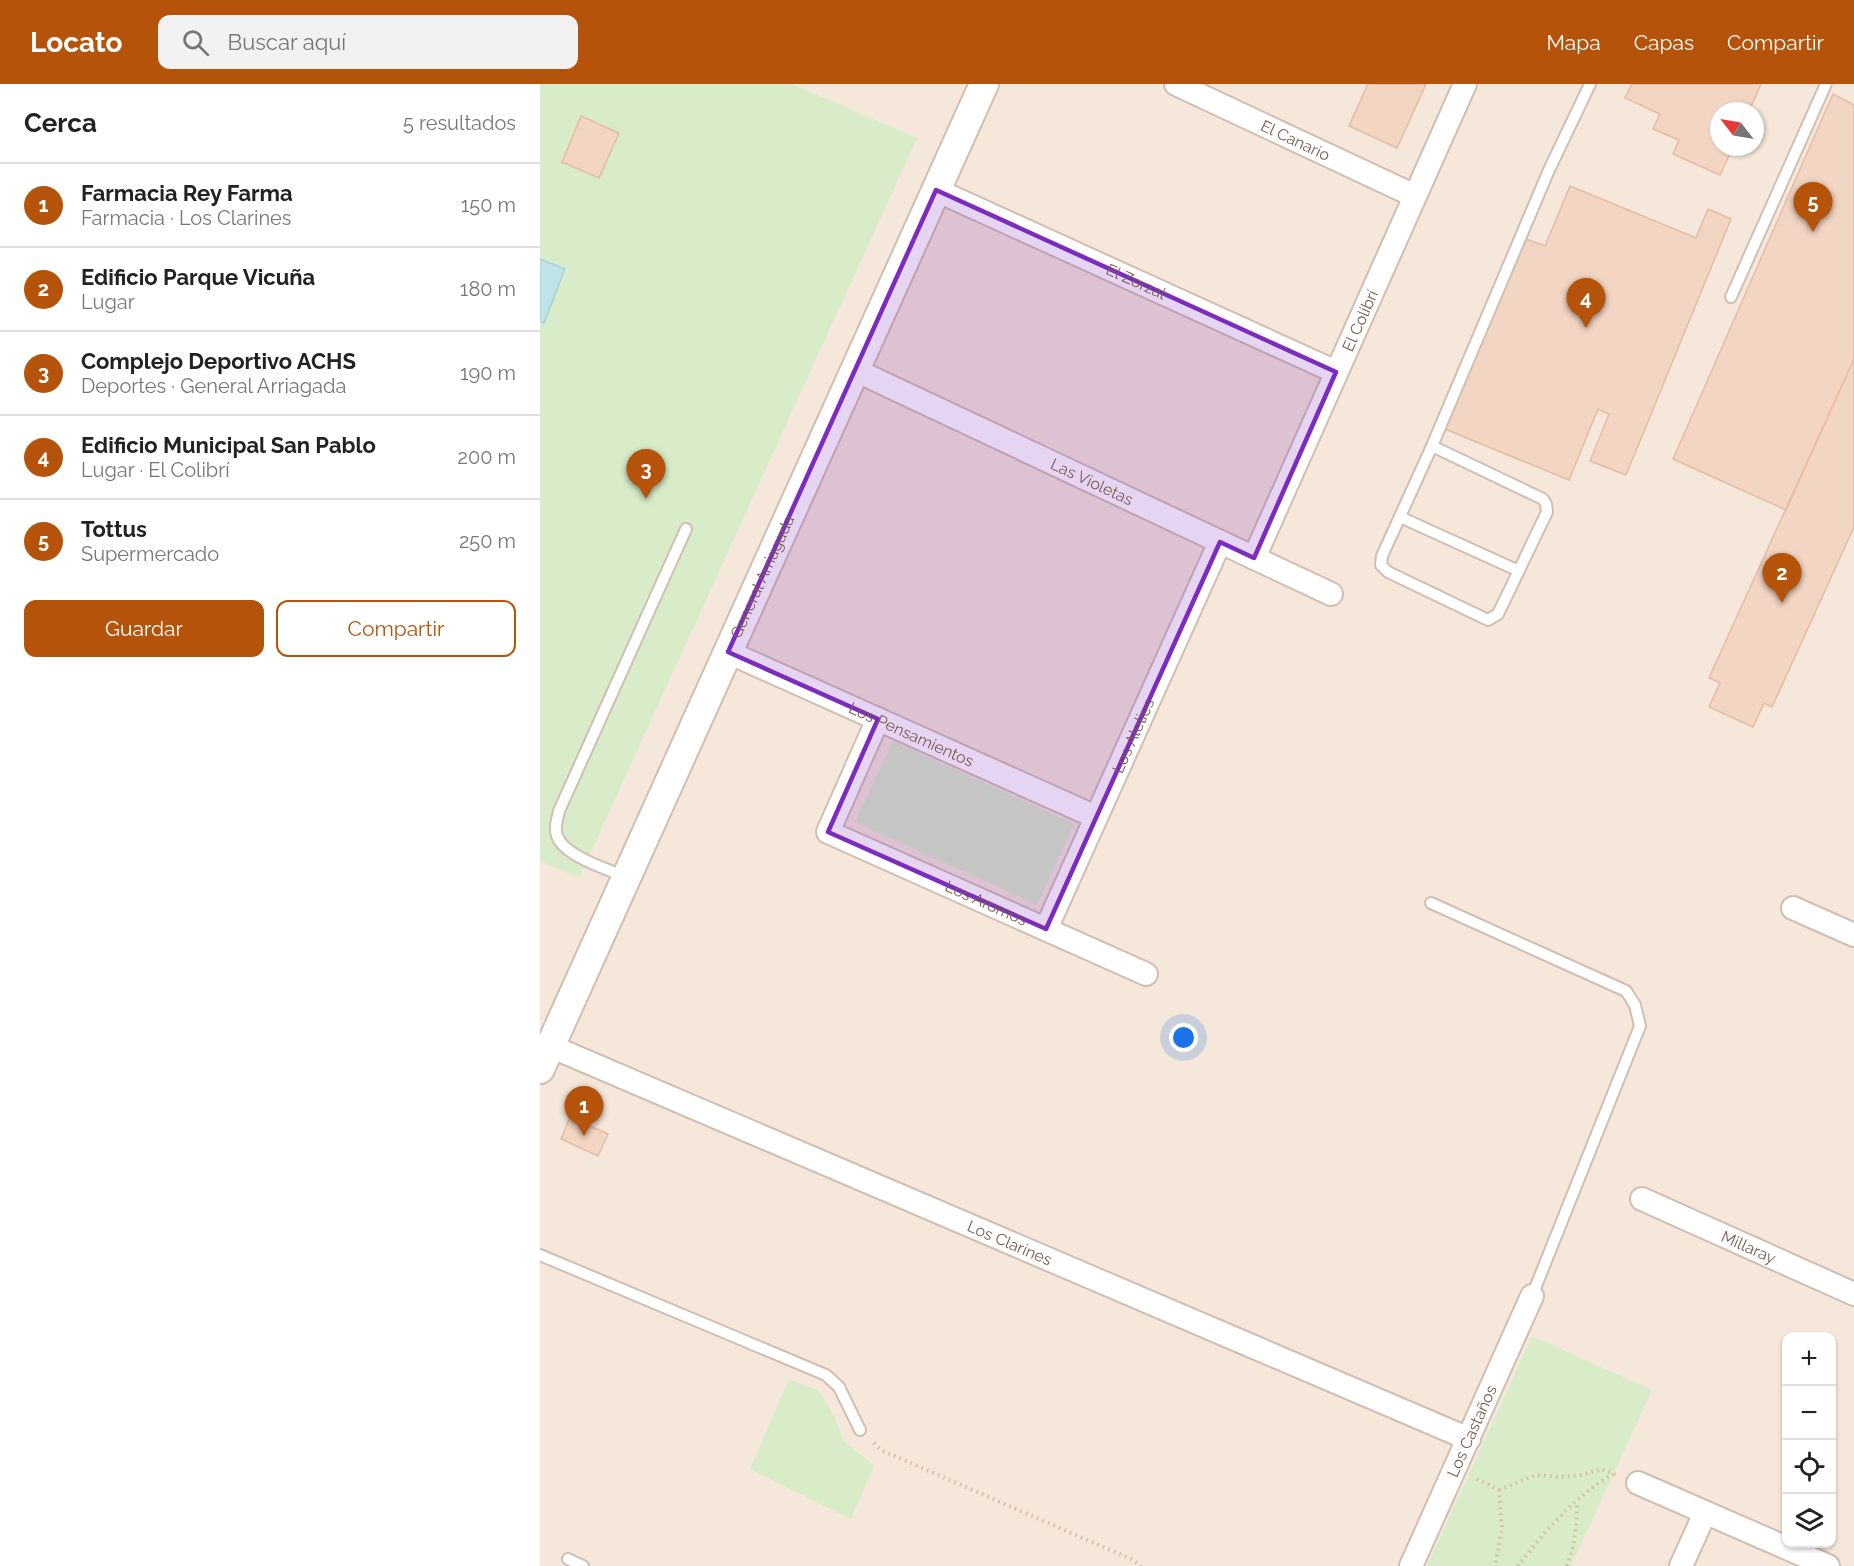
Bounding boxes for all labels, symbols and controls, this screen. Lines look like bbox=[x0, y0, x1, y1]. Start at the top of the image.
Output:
search box bbox=[158, 15, 578, 69]
text: Locato bbox=[30, 26, 122, 59]
icon: search bbox=[179, 26, 212, 59]
text: Buscar aquí bbox=[227, 29, 346, 55]
text: Mapa bbox=[1546, 30, 1601, 55]
text: Capas bbox=[1634, 30, 1694, 55]
text: Compartir bbox=[1727, 30, 1824, 55]
north arrow bbox=[1710, 102, 1764, 156]
text: Cerca bbox=[24, 108, 97, 138]
text: 5 resultados bbox=[403, 111, 516, 135]
street label: El Canario bbox=[1258, 116, 1333, 165]
text: Farmacia Rey Farma bbox=[81, 180, 293, 206]
pin: 5 bbox=[1794, 182, 1832, 232]
text: 1 bbox=[39, 193, 48, 217]
text: 150 m bbox=[461, 193, 516, 217]
text: Farmacia · Los Clarines bbox=[81, 206, 292, 230]
street label: El Zorzal bbox=[1103, 260, 1170, 304]
text: Edificio Parque Vicuña bbox=[81, 264, 315, 290]
text: 2 bbox=[38, 277, 49, 301]
text: 180 m bbox=[460, 277, 516, 301]
pin: 4 bbox=[1566, 278, 1606, 328]
street label: El Colibrí bbox=[1338, 287, 1382, 354]
text: Lugar bbox=[81, 290, 135, 314]
text: Complejo Deportivo ACHS bbox=[81, 348, 356, 374]
text: 3 bbox=[38, 361, 49, 385]
text: 190 m bbox=[460, 361, 516, 385]
text: Deportes · General Arriagada bbox=[81, 374, 346, 398]
text: Edificio Municipal San Pablo bbox=[81, 432, 376, 458]
text: 4 bbox=[38, 445, 49, 469]
text: 200 m bbox=[458, 445, 516, 469]
pin: 3 bbox=[626, 450, 666, 499]
street label: Las Violetas bbox=[1048, 455, 1136, 510]
text: Lugar · El Colibrí bbox=[81, 458, 230, 482]
street label: General Arriagada bbox=[726, 512, 798, 641]
text: Tottus bbox=[81, 516, 147, 542]
text: 5 bbox=[38, 529, 49, 553]
text: 250 m bbox=[459, 529, 516, 553]
text: Supermercado bbox=[81, 542, 219, 566]
pin: 2 bbox=[1762, 554, 1802, 603]
button: Guardar bbox=[24, 600, 264, 657]
button: Compartir bbox=[276, 600, 516, 657]
street label: Los Alelies bbox=[1108, 695, 1158, 776]
street label: Los Pensamientos bbox=[846, 698, 977, 771]
street label: Los Aromos bbox=[942, 877, 1030, 930]
your location bbox=[1169, 1023, 1198, 1052]
pin: 1 bbox=[564, 1086, 603, 1136]
street label: Los Clarines bbox=[964, 1217, 1055, 1270]
street label: Millaray bbox=[1718, 1227, 1779, 1268]
map controls bbox=[1782, 1332, 1836, 1548]
button: + bbox=[1782, 1332, 1836, 1386]
street label: Los Castaños bbox=[1443, 1382, 1501, 1480]
button: − bbox=[1782, 1386, 1836, 1440]
button: locate bbox=[1782, 1440, 1836, 1494]
button: layers bbox=[1782, 1494, 1836, 1548]

